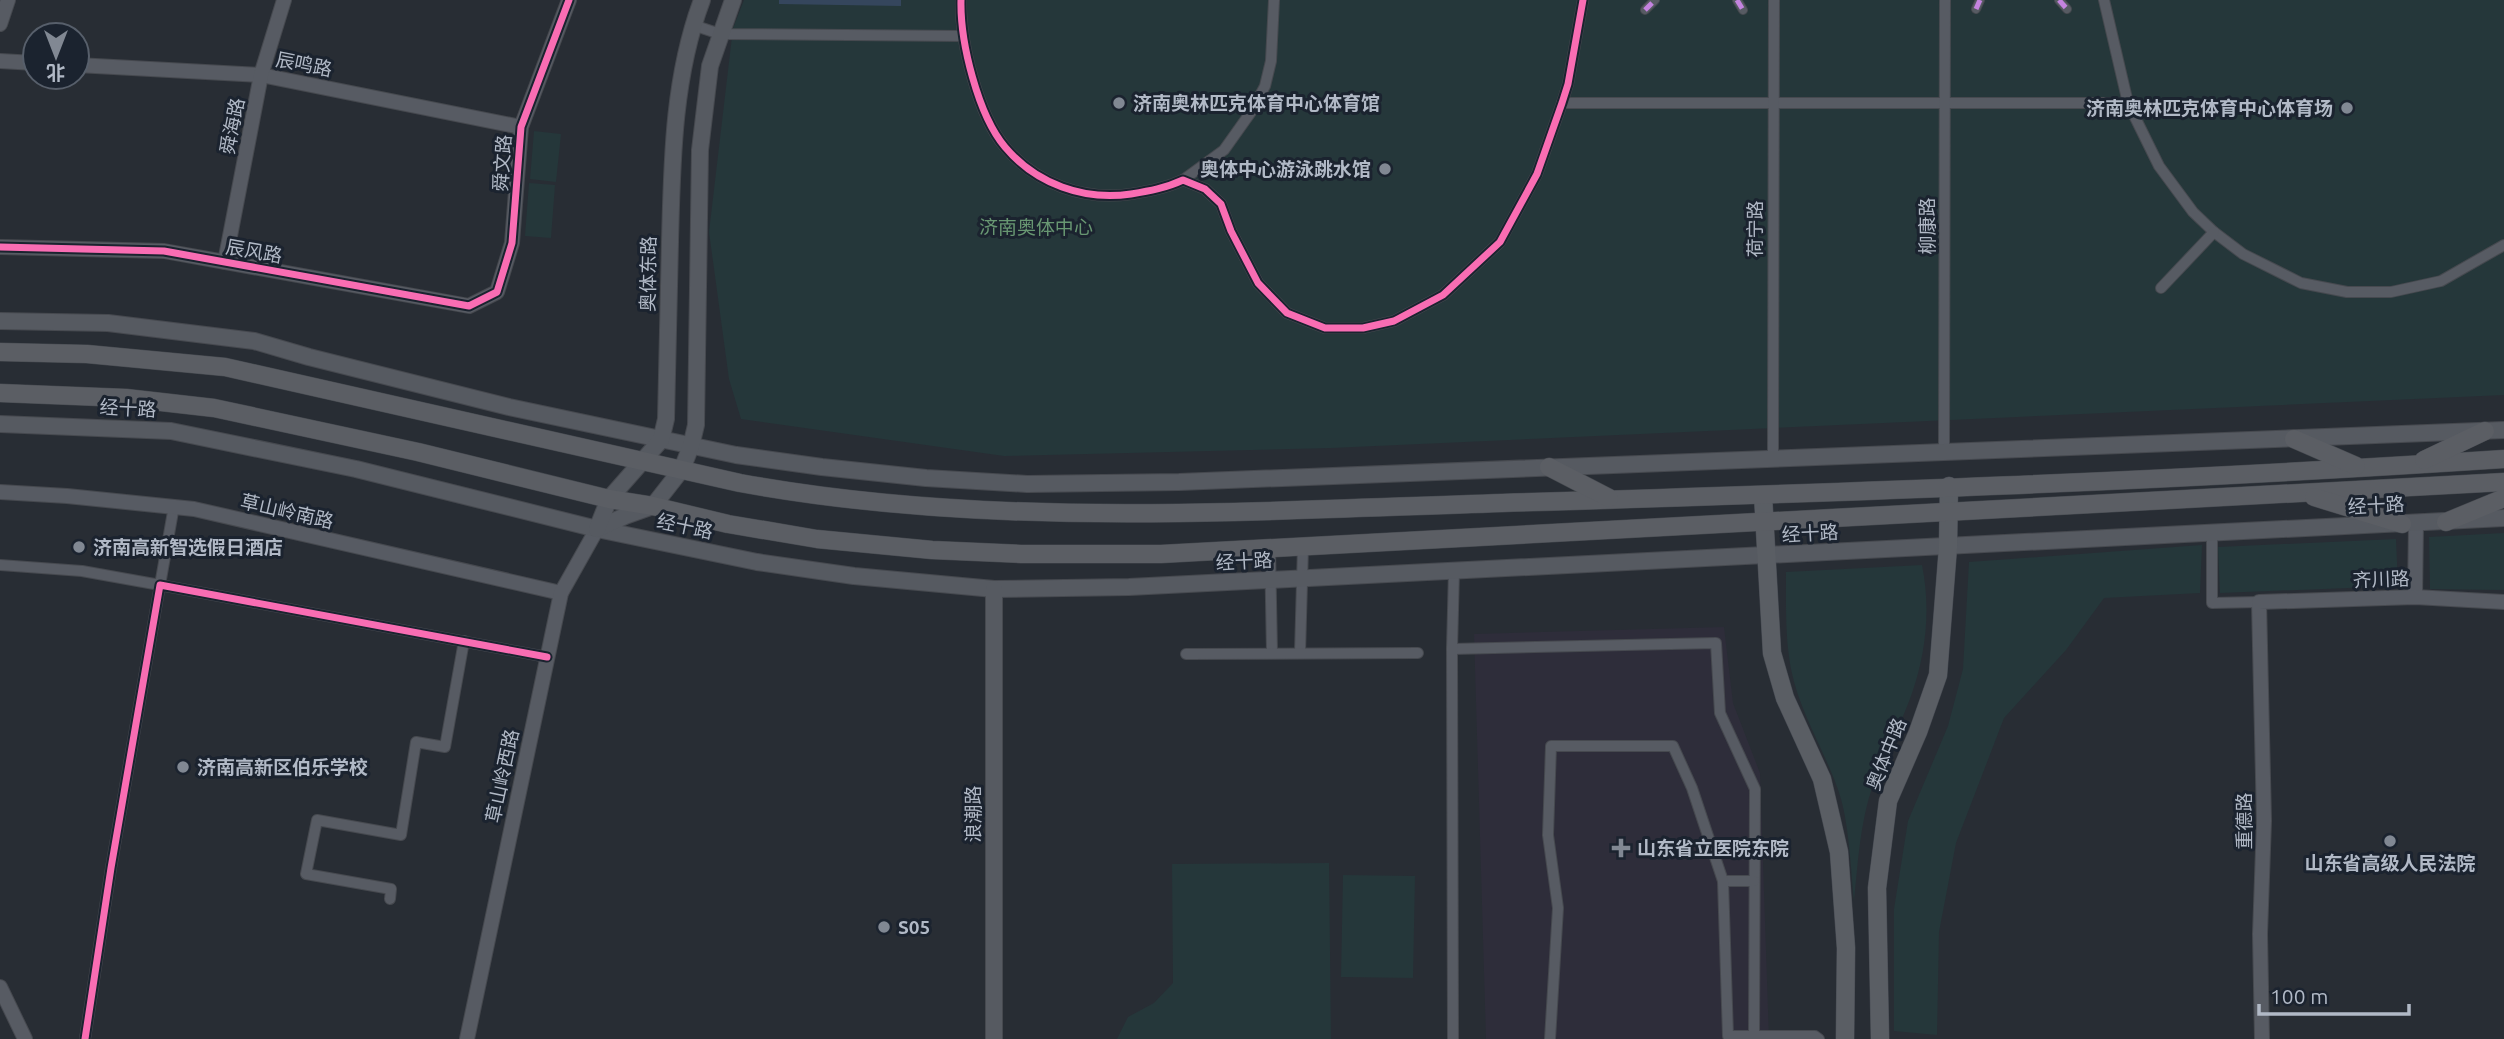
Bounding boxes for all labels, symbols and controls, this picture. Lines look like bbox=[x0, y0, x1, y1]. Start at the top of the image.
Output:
north arrow bbox=[21, 21, 91, 91]
street label: 辰鸣路 bbox=[274, 48, 334, 80]
text: 北 bbox=[46, 62, 66, 84]
place label: 济南奥林匹克体育中心体育馆 bbox=[1133, 92, 1380, 114]
marker: 济南奥林匹克体育中心体育馆 bbox=[1111, 95, 1127, 111]
street label: 舜海路 bbox=[216, 96, 248, 156]
place label: 济南奥林匹克体育中心体育场 bbox=[2086, 97, 2333, 119]
marker: 济南奥林匹克体育中心体育场 bbox=[2339, 100, 2355, 116]
street label: 舜文路 bbox=[489, 134, 515, 192]
place label: 奥体中心游泳跳水馆 bbox=[1200, 158, 1371, 180]
marker: 奥体中心游泳跳水馆 bbox=[1377, 161, 1393, 177]
street label: 柳康路 bbox=[1916, 197, 1938, 255]
street label: 荷宁路 bbox=[1744, 200, 1766, 258]
park label: 济南奥体中心 bbox=[979, 216, 1093, 238]
street label: 辰风路 bbox=[224, 235, 284, 267]
street label: 奥体东路 bbox=[636, 236, 660, 312]
street label: 经十路 bbox=[99, 396, 157, 420]
street label: 草山岭南路 bbox=[238, 490, 336, 532]
street label: 经十路 bbox=[2347, 493, 2405, 517]
street label: 经十路 bbox=[655, 509, 715, 543]
street label: 经十路 bbox=[1781, 521, 1839, 545]
place label: 济南高新智选假日酒店 bbox=[93, 536, 283, 558]
marker: 济南高新智选假日酒店 bbox=[71, 539, 87, 555]
street label: 经十路 bbox=[1215, 549, 1273, 573]
street label: 齐川路 bbox=[2352, 567, 2410, 591]
street label: 奥体中路 bbox=[1862, 715, 1910, 793]
street label: 草山岭西路 bbox=[481, 727, 523, 825]
place label: 济南高新区伯乐学校 bbox=[197, 756, 368, 778]
marker: 济南高新区伯乐学校 bbox=[175, 759, 191, 775]
street label: 浪潮路 bbox=[962, 785, 984, 843]
street label: 重德路 bbox=[2233, 792, 2255, 850]
marker: 山东省高级人民法院 bbox=[2382, 833, 2398, 849]
place label: 山东省立医院东院 bbox=[1637, 837, 1789, 859]
marker: 山东省立医院东院 bbox=[1611, 838, 1631, 858]
place label: 山东省高级人民法院 bbox=[2304, 852, 2476, 874]
place label: S05 bbox=[898, 916, 930, 938]
marker: S05 bbox=[876, 919, 892, 935]
scale bar bbox=[2259, 972, 2410, 1016]
text: 100 m bbox=[2270, 984, 2328, 1008]

